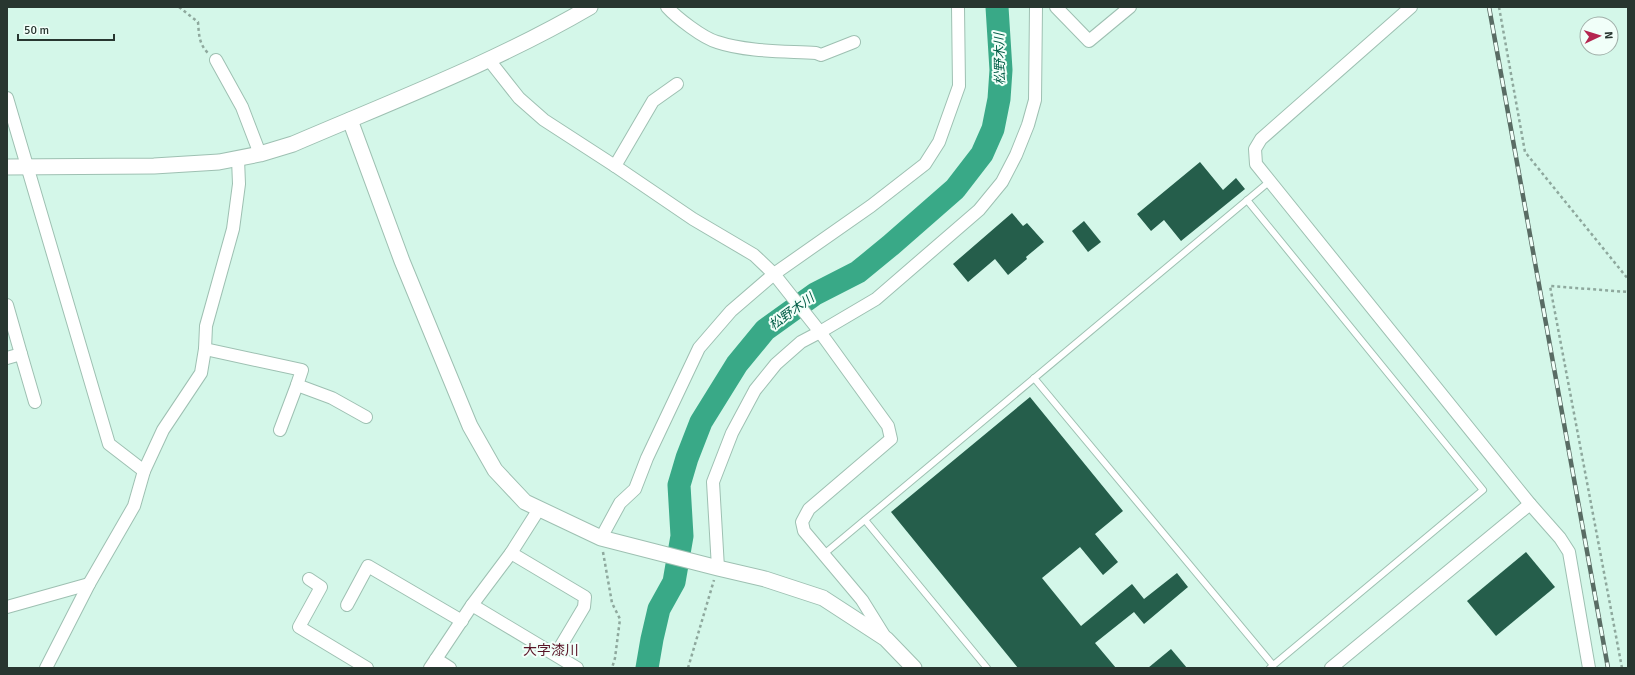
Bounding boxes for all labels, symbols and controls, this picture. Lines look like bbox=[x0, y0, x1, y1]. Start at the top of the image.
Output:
scale bar bbox=[18, 16, 114, 42]
north arrow bbox=[1579, 16, 1619, 56]
text: 50 m bbox=[24, 23, 49, 38]
water label: 松野木川 bbox=[992, 31, 1008, 85]
text: N bbox=[1602, 31, 1615, 40]
water label: 松野木川 bbox=[766, 289, 819, 334]
district label: 大字漆川 bbox=[523, 642, 579, 659]

